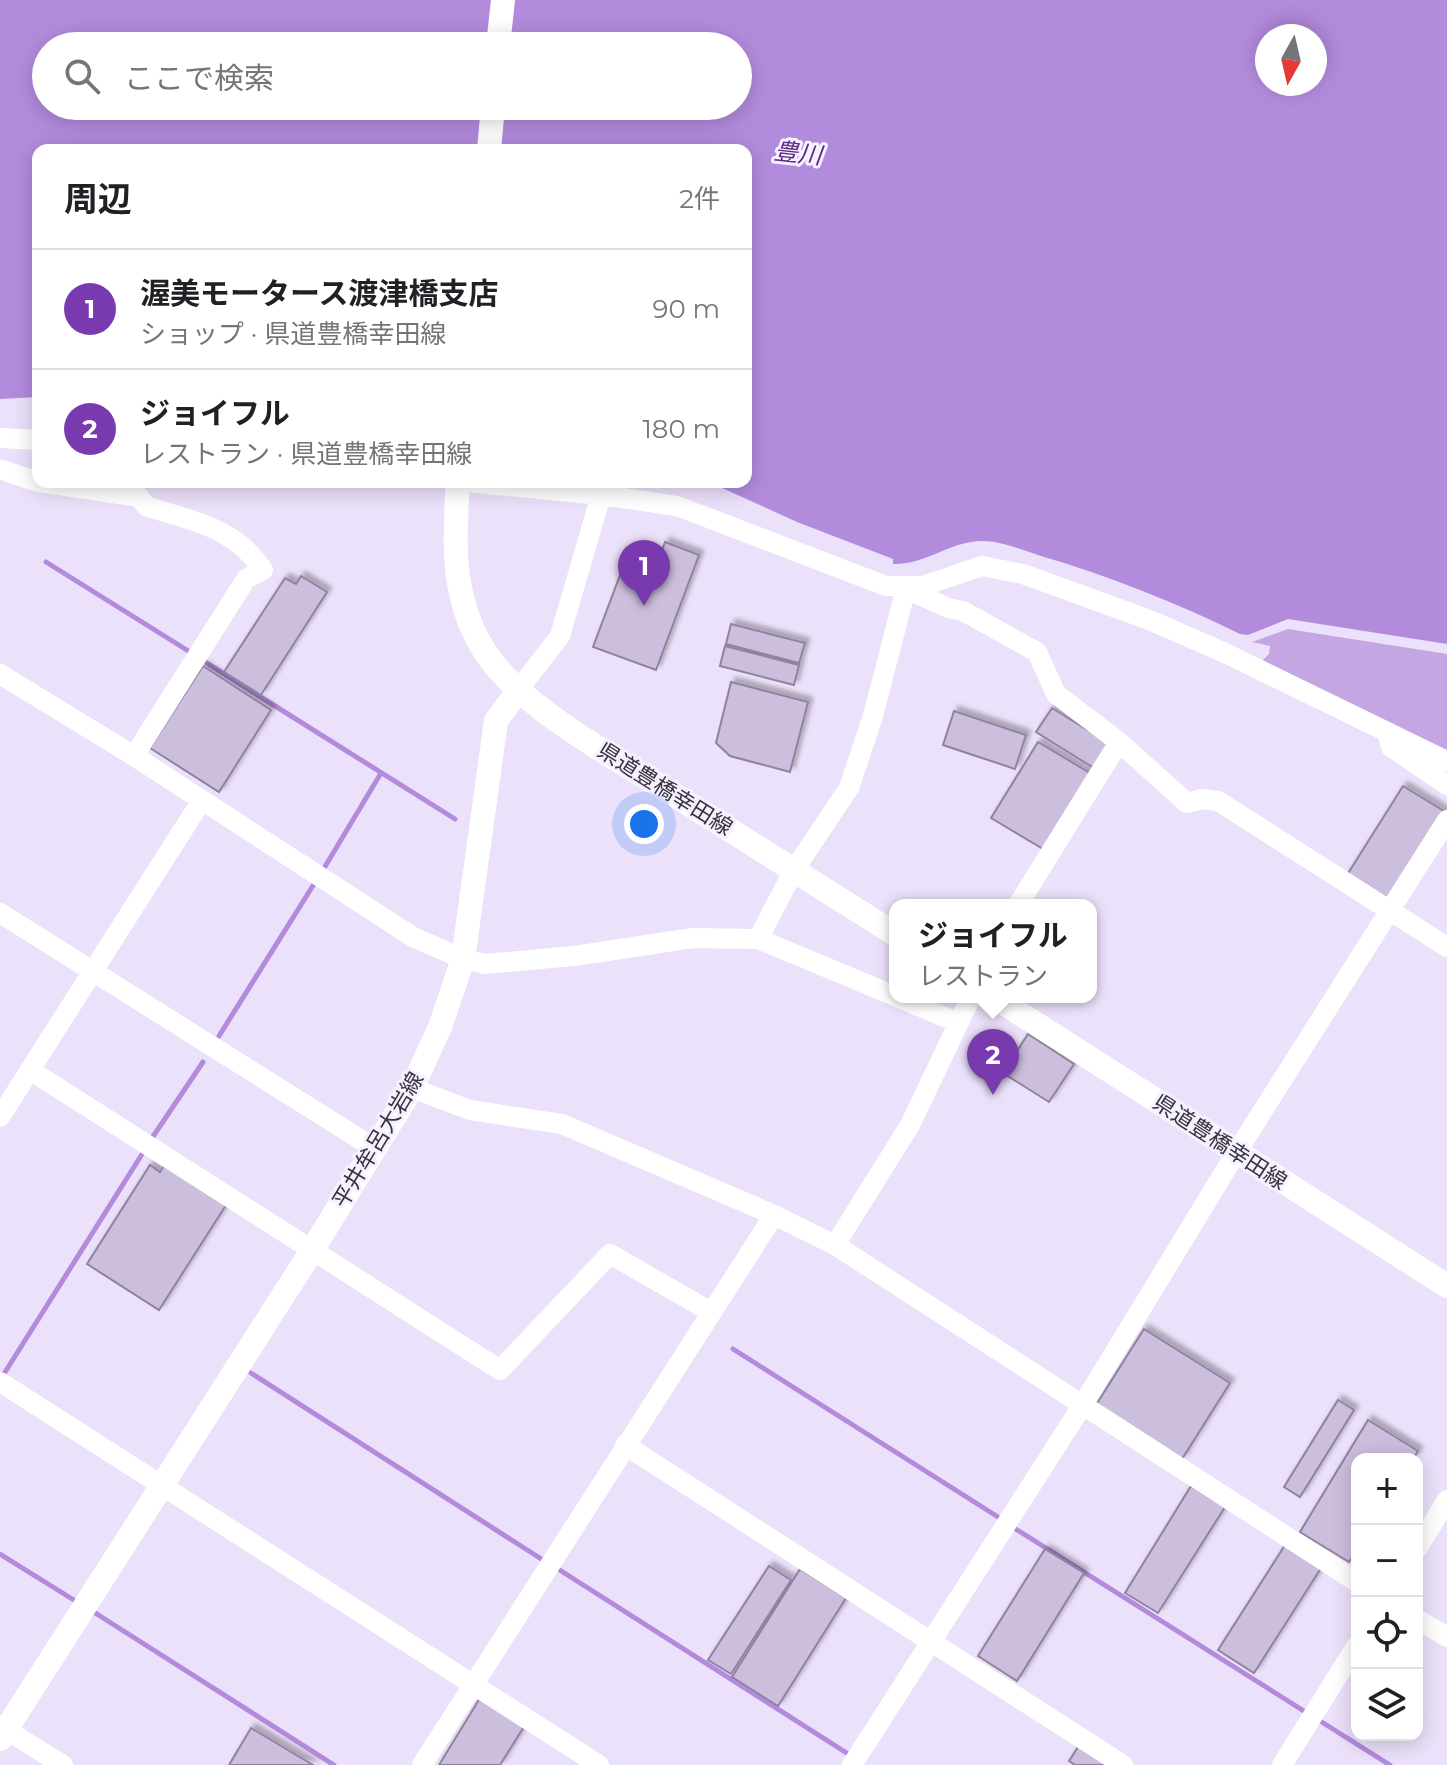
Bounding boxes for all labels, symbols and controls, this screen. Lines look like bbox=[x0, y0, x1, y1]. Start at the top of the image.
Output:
north arrow bbox=[1255, 24, 1327, 96]
search box bbox=[32, 32, 752, 120]
icon: search bbox=[60, 54, 104, 98]
text: ここで検索 bbox=[124, 60, 274, 97]
water label: 豊川 bbox=[773, 136, 826, 170]
text: 周辺 bbox=[64, 178, 132, 220]
text: 2件 bbox=[679, 183, 720, 215]
text: 渥美モータース渡津橋支店 bbox=[140, 275, 499, 312]
text: 1 bbox=[85, 293, 95, 325]
text: 90 m bbox=[653, 293, 720, 325]
text: ショップ · 県道豊橋幸田線 bbox=[140, 318, 446, 350]
text: ジョイフル bbox=[140, 395, 290, 432]
text: 2 bbox=[82, 413, 98, 445]
text: 180 m bbox=[642, 413, 720, 445]
text: レストラン · 県道豊橋幸田線 bbox=[140, 438, 472, 470]
pin: 1 bbox=[618, 540, 670, 606]
street label: 県道豊橋幸田線 bbox=[593, 737, 737, 841]
your location bbox=[624, 804, 664, 844]
popup bbox=[889, 899, 1097, 1003]
text: ジョイフル bbox=[918, 917, 1068, 954]
text: レストラン bbox=[918, 960, 1048, 992]
pin: 2 bbox=[967, 1029, 1019, 1095]
street label: 平井牟呂大岩線 bbox=[327, 1067, 429, 1213]
street label: 県道豊橋幸田線 bbox=[1148, 1089, 1292, 1195]
map controls bbox=[1351, 1453, 1423, 1741]
button: + bbox=[1351, 1453, 1423, 1525]
button: − bbox=[1351, 1525, 1423, 1597]
button: locate bbox=[1351, 1597, 1423, 1669]
button: layers bbox=[1351, 1669, 1423, 1741]

